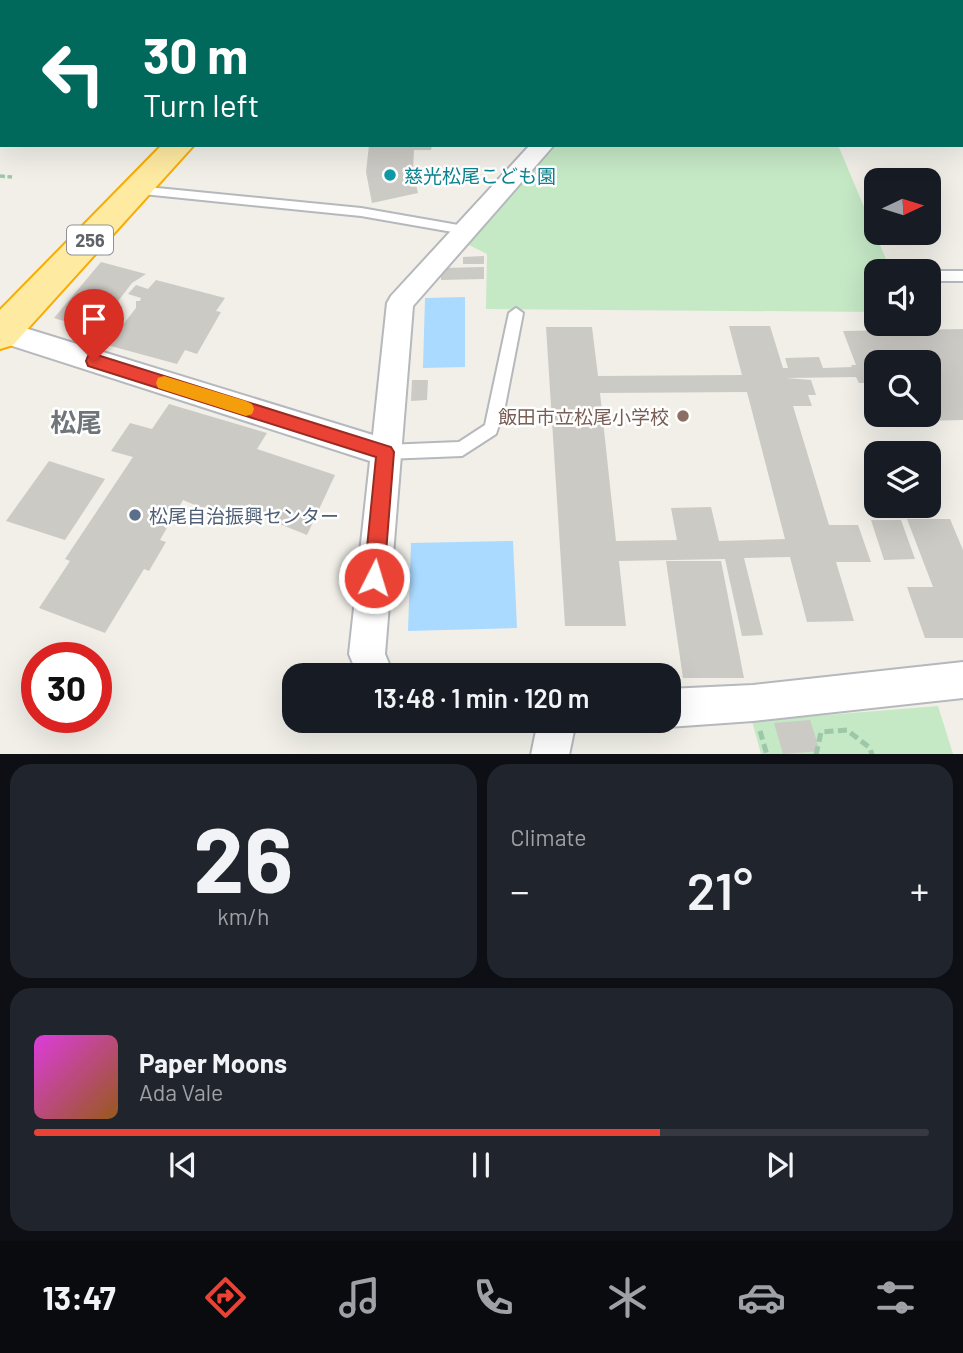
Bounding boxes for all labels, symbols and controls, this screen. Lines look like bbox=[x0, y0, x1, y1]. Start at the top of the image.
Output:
text: 30 m bbox=[143, 25, 248, 84]
icon: left bbox=[28, 28, 119, 119]
text: Turn left bbox=[143, 85, 260, 123]
place label: 慈光松尾こども園 bbox=[404, 164, 556, 187]
marker: 慈光松尾こども園 bbox=[382, 167, 398, 183]
north arrow bbox=[864, 168, 942, 245]
map controls bbox=[864, 168, 941, 518]
road number: 256 bbox=[67, 226, 113, 254]
button: sound bbox=[864, 259, 941, 336]
pin bbox=[64, 289, 124, 361]
icon: arrive bbox=[75, 300, 113, 338]
button: search bbox=[864, 350, 941, 427]
place label: 飯田市立松尾小学校 bbox=[498, 405, 669, 428]
district label: 松尾 bbox=[50, 406, 102, 437]
marker: 飯田市立松尾小学校 bbox=[675, 408, 691, 424]
button: layers bbox=[864, 441, 941, 518]
place label: 松尾自治振興センター bbox=[149, 504, 339, 527]
marker: 松尾自治振興センター bbox=[127, 507, 143, 523]
position arrow bbox=[337, 541, 411, 615]
speed limit sign: 30 bbox=[21, 642, 112, 733]
text: 13:48 · 1 min · 120 m bbox=[374, 682, 589, 713]
text: 26 bbox=[193, 802, 293, 911]
text: Climate bbox=[511, 823, 587, 851]
text: 21° bbox=[687, 858, 753, 920]
text: − bbox=[511, 867, 530, 913]
text: + bbox=[910, 867, 929, 913]
text: km/h bbox=[217, 902, 269, 930]
text: Paper Moons bbox=[139, 1047, 287, 1078]
text: Ada Vale bbox=[139, 1078, 223, 1106]
icon: previous bbox=[164, 1146, 202, 1184]
icon: pause bbox=[462, 1146, 500, 1184]
icon: next bbox=[761, 1146, 799, 1184]
icon: directions bbox=[201, 1273, 250, 1322]
icon: music bbox=[335, 1273, 384, 1322]
icon: phone bbox=[469, 1273, 518, 1322]
icon: climate bbox=[603, 1273, 652, 1322]
icon: car bbox=[737, 1273, 786, 1322]
icon: filters bbox=[871, 1273, 920, 1322]
text: 13:47 bbox=[43, 1278, 116, 1316]

